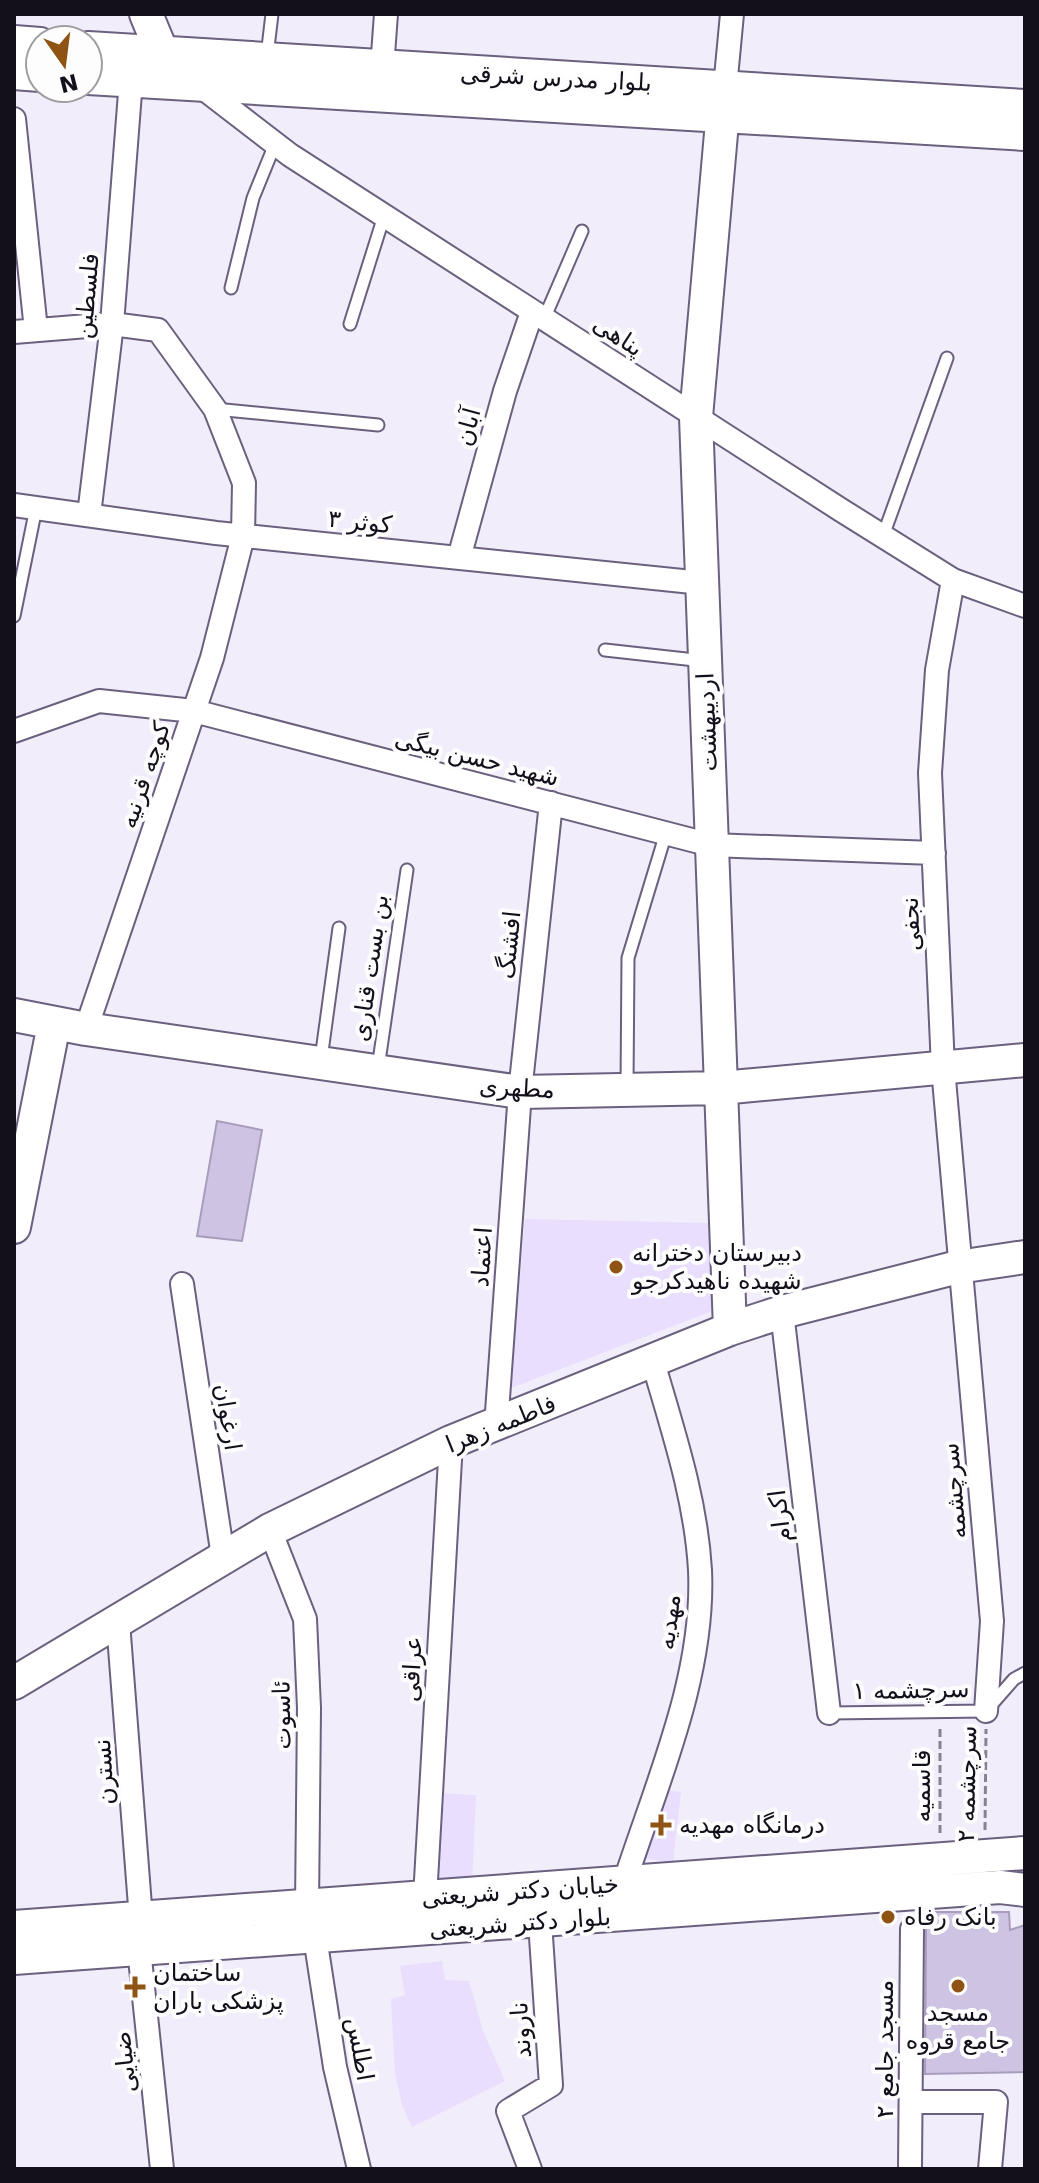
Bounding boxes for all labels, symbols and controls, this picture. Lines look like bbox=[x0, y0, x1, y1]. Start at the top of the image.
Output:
north arrow bbox=[24, 24, 104, 104]
street label: بلوار مدرس شرقی bbox=[460, 59, 652, 97]
text: N bbox=[57, 69, 81, 97]
street label: فلسطین bbox=[69, 252, 105, 340]
street label: پناهی bbox=[588, 310, 648, 362]
street label: آبان bbox=[449, 403, 487, 449]
street label: کوثر ۳ bbox=[327, 505, 394, 539]
street label: اردیبهشت bbox=[691, 672, 723, 772]
street label: کوچه قرنیه bbox=[114, 718, 176, 832]
street label: شهید حسن بیگی bbox=[392, 724, 562, 792]
street label: بن بست قناری bbox=[346, 893, 394, 1043]
street label: نجفی bbox=[896, 896, 926, 952]
street label: افشنگ bbox=[492, 910, 526, 980]
street label: مطهری bbox=[478, 1072, 556, 1104]
street label: اعتماد bbox=[466, 1226, 498, 1288]
place label: دبیرستان دخترانه شهیده ناهیدکرجو bbox=[631, 1239, 802, 1295]
marker: دبیرستان دخترانه شهیده ناهیدکرجو bbox=[607, 1258, 625, 1276]
street label: ارغوان bbox=[209, 1381, 247, 1453]
street label: فاطمه زهرا bbox=[442, 1389, 560, 1459]
street label: سرچشمه bbox=[936, 1442, 972, 1540]
street label: اکرام bbox=[763, 1488, 797, 1544]
street label: مهدیه bbox=[652, 1592, 686, 1652]
street label: عراقی bbox=[396, 1635, 428, 1703]
street label: سرچشمه ۱ bbox=[852, 1675, 970, 1705]
street label: ئاسوت bbox=[267, 1680, 297, 1750]
street label: سرچشمه ۲ bbox=[952, 1725, 982, 1843]
street label: نسترن bbox=[88, 1738, 120, 1806]
street label: قاسمیه bbox=[908, 1750, 936, 1822]
place label: درمانگاه مهدیه bbox=[679, 1811, 825, 1839]
marker: درمانگاه مهدیه bbox=[650, 1814, 672, 1836]
street label: خیابان دکتر شریعتی bbox=[420, 1870, 620, 1912]
street label: بلوار دکتر شریعتی bbox=[428, 1903, 612, 1943]
place label: بانک رفاه bbox=[904, 1903, 997, 1931]
marker: بانک رفاه bbox=[879, 1908, 897, 1926]
place label: ساختمان پزشکی باران bbox=[153, 1959, 284, 2015]
marker: ساختمان پزشکی باران bbox=[124, 1976, 146, 1998]
marker: ‌مسجد جامع قروه bbox=[949, 1977, 967, 1995]
street label: مسجد جامع ۲ bbox=[871, 1980, 899, 2118]
place label: ‌مسجد جامع قروه bbox=[906, 1999, 1010, 2055]
street label: ناروند bbox=[505, 2001, 537, 2059]
street label: اطلس bbox=[341, 2015, 379, 2083]
street label: ضیایی bbox=[108, 2030, 142, 2094]

